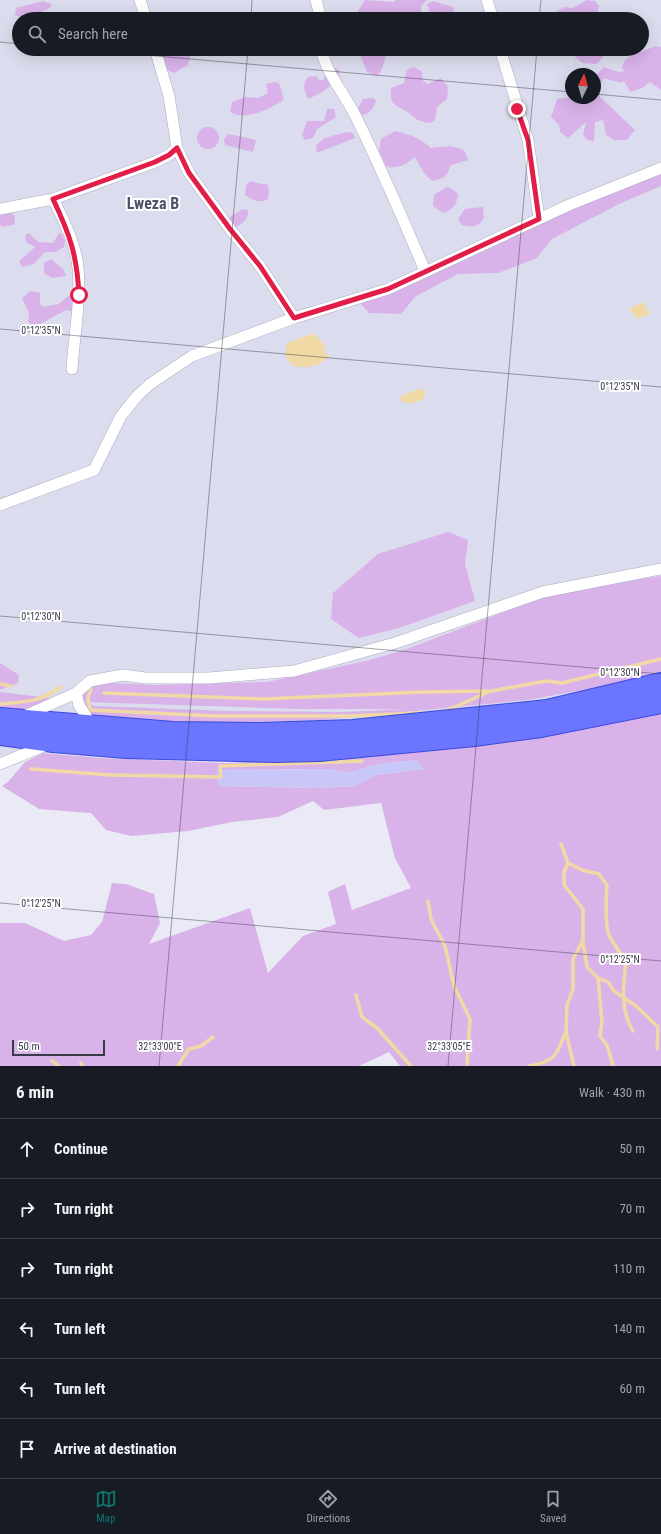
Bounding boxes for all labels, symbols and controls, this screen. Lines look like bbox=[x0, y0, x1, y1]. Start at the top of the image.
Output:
search box bbox=[12, 12, 649, 56]
icon: search bbox=[26, 23, 48, 45]
text: Search here bbox=[58, 25, 128, 43]
north arrow bbox=[565, 68, 601, 104]
route end bbox=[508, 100, 526, 118]
district label: Lweza B bbox=[127, 194, 179, 213]
route start bbox=[70, 286, 88, 304]
text: 0°12'35"N bbox=[21, 325, 61, 336]
text: 0°12'35"N bbox=[600, 381, 640, 392]
text: 0°12'30"N bbox=[21, 611, 61, 622]
text: 0°12'30"N bbox=[600, 667, 640, 678]
text: 0°12'25"N bbox=[21, 898, 61, 909]
text: 0°12'25"N bbox=[600, 954, 640, 965]
scale bar bbox=[12, 1038, 105, 1057]
text: 50 m bbox=[18, 1040, 40, 1053]
text: 32°33'00"E bbox=[138, 1041, 182, 1052]
text: 32°33'05"E bbox=[427, 1041, 471, 1052]
text: 6 min bbox=[16, 1082, 54, 1102]
text: Walk · 430 m bbox=[579, 1085, 645, 1100]
icon: ahead bbox=[16, 1138, 38, 1160]
text: Continue bbox=[54, 1140, 108, 1158]
text: 50 m bbox=[619, 1141, 645, 1156]
icon: right bbox=[16, 1198, 38, 1220]
text: Turn right bbox=[54, 1200, 113, 1218]
text: 70 m bbox=[619, 1201, 645, 1216]
icon: right bbox=[16, 1258, 38, 1280]
text: Turn right bbox=[54, 1260, 113, 1278]
text: 110 m bbox=[613, 1261, 645, 1276]
icon: left bbox=[16, 1318, 38, 1340]
text: Turn left bbox=[54, 1320, 105, 1338]
text: 140 m bbox=[613, 1321, 645, 1336]
icon: left bbox=[16, 1378, 38, 1400]
text: Turn left bbox=[54, 1380, 105, 1398]
text: 60 m bbox=[619, 1381, 645, 1396]
icon: arrive bbox=[16, 1438, 38, 1460]
text: Arrive at destination bbox=[54, 1440, 177, 1458]
tab: Map bbox=[95, 1488, 117, 1525]
tab: Directions bbox=[306, 1488, 350, 1525]
tab: Saved bbox=[540, 1488, 566, 1525]

